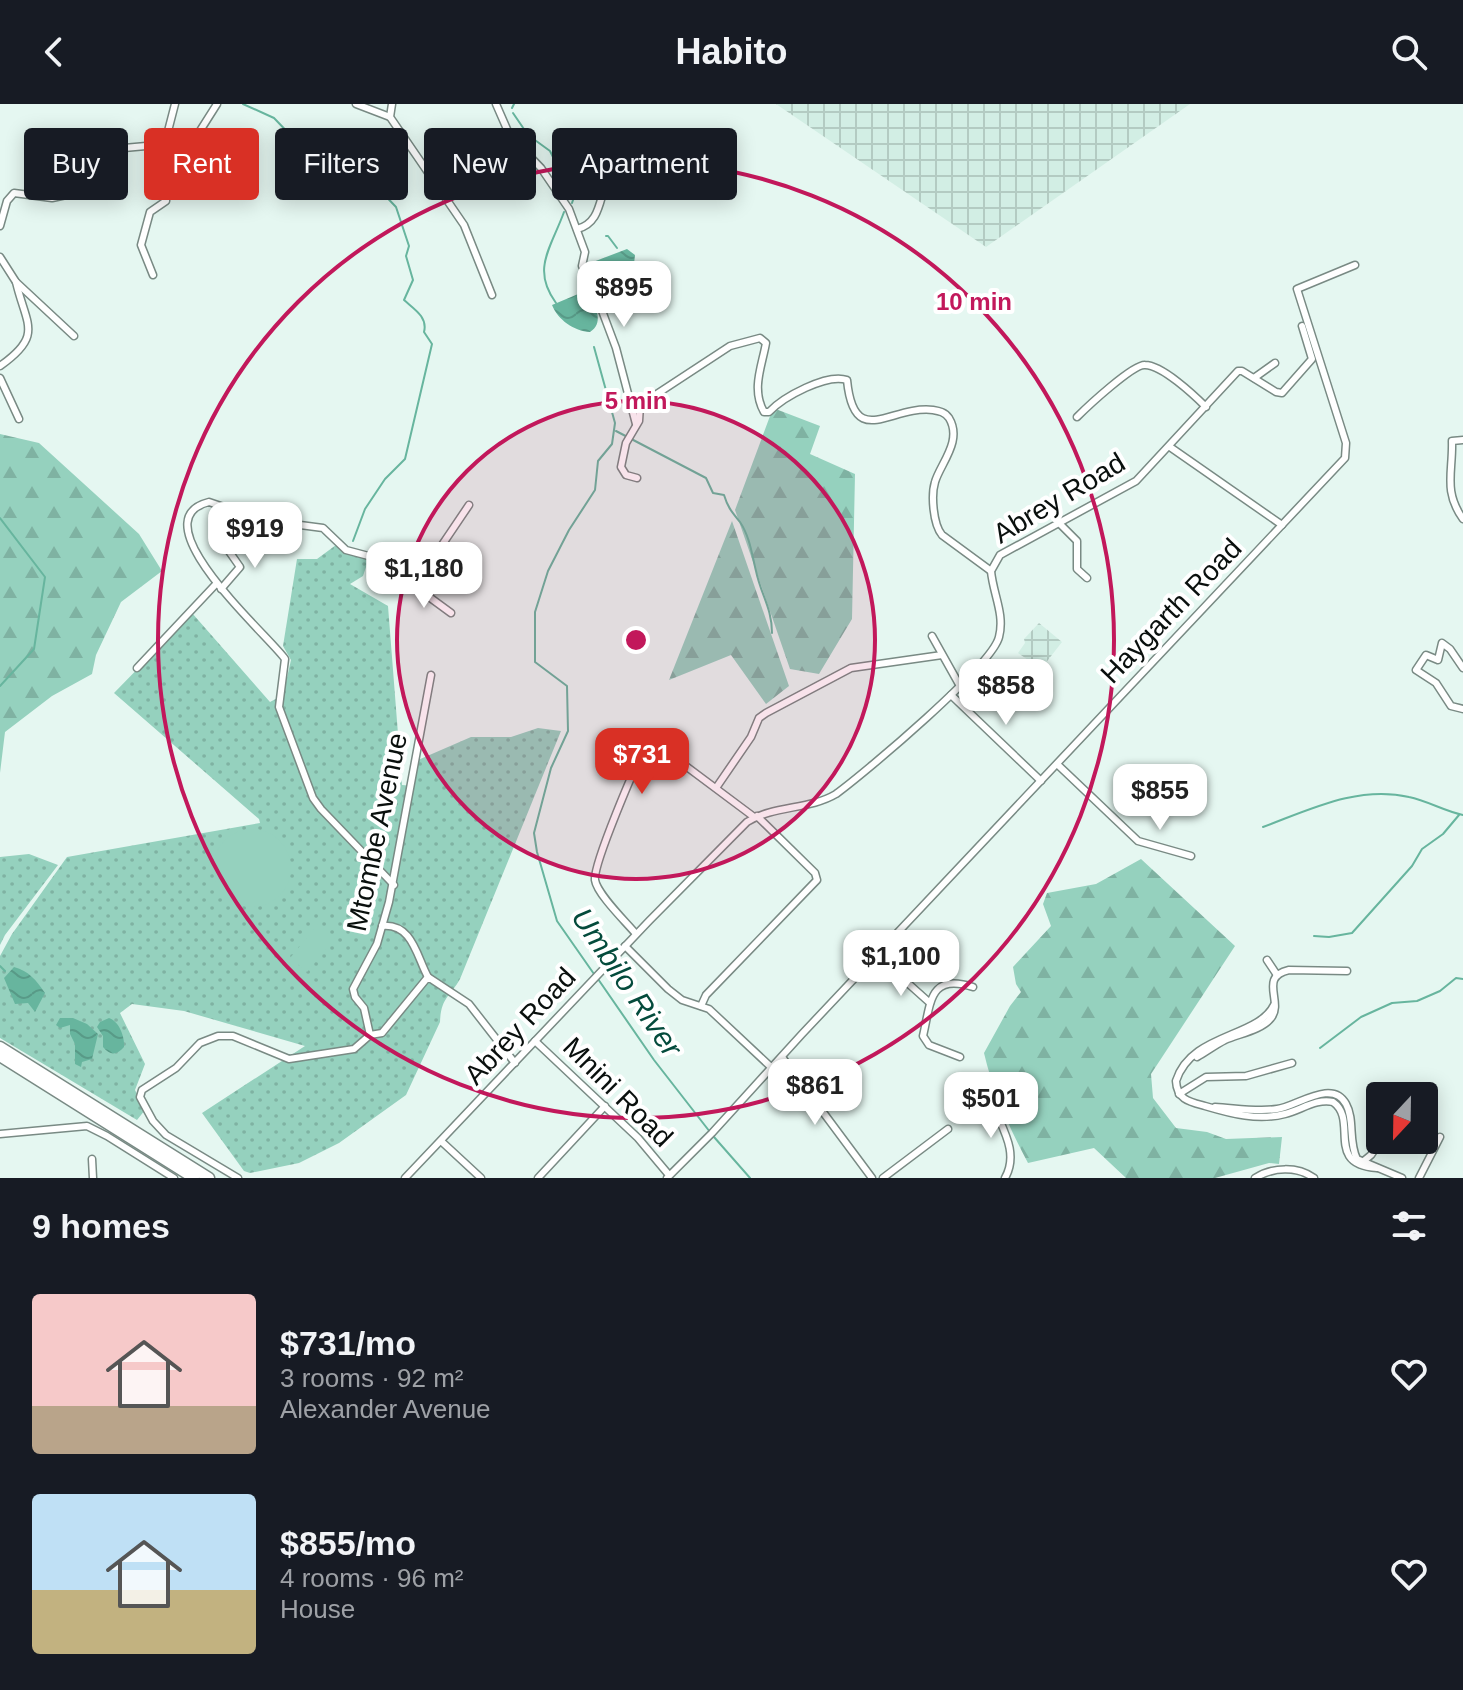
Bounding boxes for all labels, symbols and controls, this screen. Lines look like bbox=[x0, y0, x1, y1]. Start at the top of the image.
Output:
icon: back bbox=[32, 30, 76, 74]
icon: search bbox=[1387, 30, 1431, 74]
text: Habito bbox=[676, 31, 788, 72]
chip: Buy bbox=[24, 128, 128, 200]
chip: Rent bbox=[144, 128, 259, 200]
chip: Filters bbox=[275, 128, 408, 200]
chip: New bbox=[424, 128, 536, 200]
chip: Apartment bbox=[552, 128, 737, 200]
pin: $895 bbox=[577, 261, 671, 329]
text: $895 bbox=[595, 272, 653, 302]
text: 10 min bbox=[936, 288, 1012, 315]
text: 5 min bbox=[605, 387, 667, 414]
street label: Abrey Road bbox=[988, 447, 1130, 549]
pin: $919 bbox=[208, 502, 302, 570]
text: $919 bbox=[226, 513, 284, 543]
street label: Haygarth Road bbox=[1094, 532, 1248, 690]
pin: $1,180 bbox=[359, 542, 489, 610]
text: $1,180 bbox=[384, 553, 464, 583]
centre of rings bbox=[622, 626, 650, 654]
pin: $858 bbox=[959, 659, 1053, 727]
text: $858 bbox=[977, 670, 1035, 700]
pin: $731 bbox=[595, 728, 689, 796]
street label: Mtombe Avenue bbox=[341, 730, 413, 934]
text: $731 bbox=[613, 739, 671, 769]
pin: $855 bbox=[1113, 764, 1207, 832]
text: $855 bbox=[1131, 775, 1189, 805]
water label: Umbilo River bbox=[565, 902, 689, 1063]
pin: $1,100 bbox=[836, 930, 966, 998]
text: $1,100 bbox=[861, 941, 941, 971]
street label: Abrey Road bbox=[458, 961, 582, 1091]
street label: Mnini Road bbox=[557, 1031, 679, 1153]
pin: $861 bbox=[768, 1059, 862, 1127]
text: $861 bbox=[786, 1070, 844, 1100]
pin: $501 bbox=[944, 1072, 1038, 1140]
north arrow bbox=[1366, 1082, 1438, 1154]
map controls bbox=[1366, 1082, 1438, 1154]
text: $501 bbox=[962, 1083, 1020, 1113]
icon: filters bbox=[1387, 1204, 1431, 1248]
text: 9 homes bbox=[32, 1207, 170, 1245]
text: $731/mo bbox=[280, 1324, 416, 1362]
icon: home bbox=[96, 1326, 192, 1422]
icon: heart bbox=[1387, 1352, 1431, 1396]
text: 3 rooms · 92 m² bbox=[280, 1363, 464, 1393]
text: Alexander Avenue bbox=[280, 1394, 491, 1424]
text: $855/mo bbox=[280, 1524, 416, 1562]
icon: home bbox=[96, 1526, 192, 1622]
icon: heart bbox=[1387, 1552, 1431, 1596]
text: 4 rooms · 96 m² bbox=[280, 1563, 464, 1593]
text: House bbox=[280, 1594, 355, 1624]

